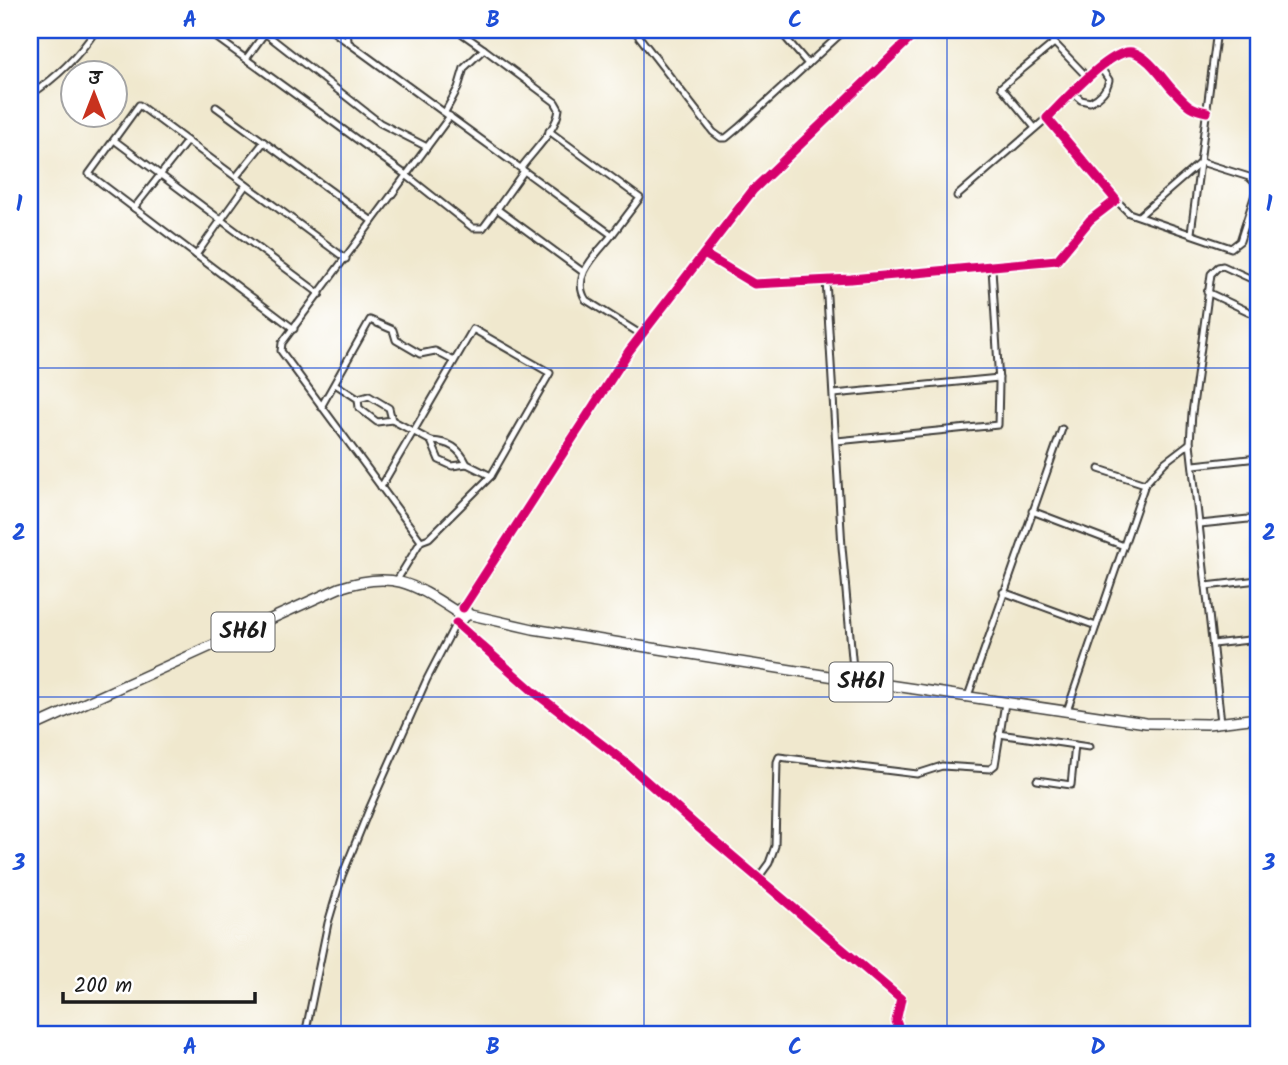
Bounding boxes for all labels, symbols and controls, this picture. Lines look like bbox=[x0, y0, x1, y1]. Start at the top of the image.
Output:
text: A bbox=[183, 3, 197, 39]
text: B bbox=[486, 3, 500, 39]
text: C bbox=[788, 3, 802, 39]
text: D bbox=[1090, 3, 1106, 39]
north arrow bbox=[60, 60, 130, 130]
text: उ bbox=[88, 64, 104, 94]
text: 1 bbox=[16, 187, 23, 223]
text: 1 bbox=[1266, 187, 1273, 223]
text: 2 bbox=[12, 516, 26, 552]
text: 2 bbox=[1262, 516, 1276, 552]
road number: SH61 bbox=[212, 612, 274, 652]
road number: SH61 bbox=[830, 662, 892, 702]
text: 3 bbox=[12, 846, 26, 882]
text: 3 bbox=[1262, 846, 1276, 882]
scale bar bbox=[63, 960, 256, 1004]
text: 200 m bbox=[74, 970, 132, 1003]
text: A bbox=[183, 1030, 197, 1065]
text: B bbox=[486, 1030, 500, 1065]
text: C bbox=[788, 1030, 802, 1065]
text: D bbox=[1090, 1030, 1106, 1065]

